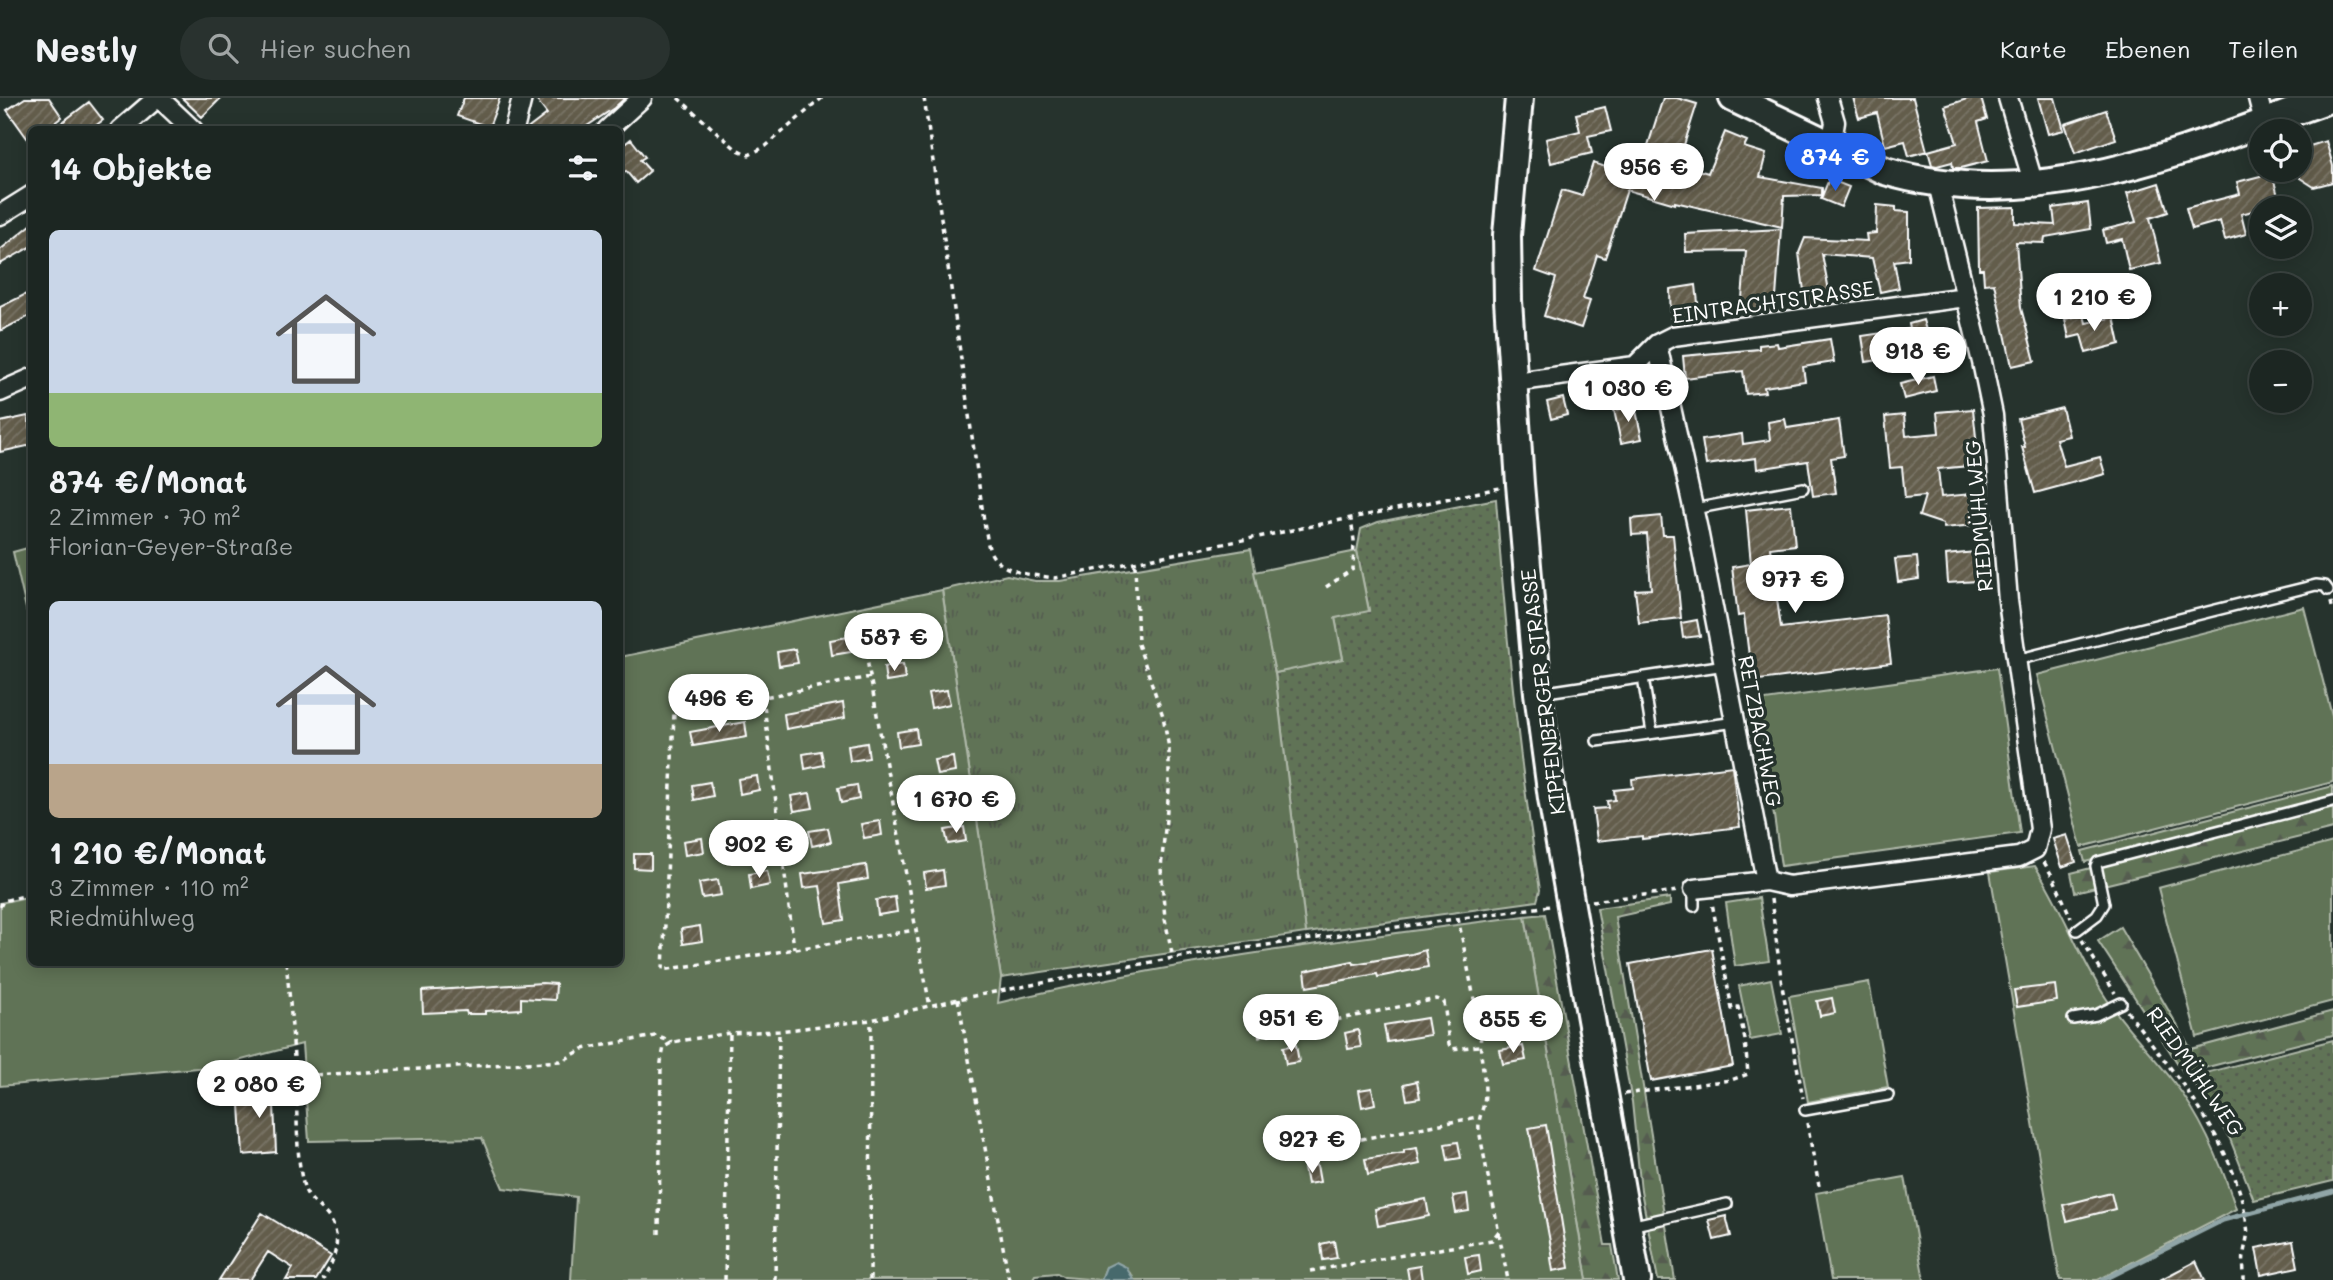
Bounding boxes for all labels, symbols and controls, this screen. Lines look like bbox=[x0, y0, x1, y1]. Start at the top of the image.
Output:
search box bbox=[180, 17, 670, 80]
text: Nestly bbox=[35, 27, 138, 70]
icon: search bbox=[204, 29, 242, 67]
text: Hier suchen bbox=[260, 31, 411, 65]
text: Karte bbox=[2000, 33, 2067, 64]
text: Ebenen bbox=[2105, 33, 2190, 64]
text: Teilen bbox=[2228, 33, 2298, 64]
map controls bbox=[2249, 119, 2312, 413]
button: locate bbox=[2249, 119, 2312, 182]
pin: 874 € bbox=[1786, 134, 1884, 193]
text: 874 € bbox=[1801, 141, 1869, 171]
pin: 956 € bbox=[1605, 144, 1703, 203]
text: 14 Objekte bbox=[49, 148, 212, 188]
icon: filters bbox=[564, 149, 602, 187]
text: 956 € bbox=[1620, 151, 1688, 181]
button: layers bbox=[2249, 196, 2312, 259]
street label: EINTRACHTSTRASSE bbox=[1670, 273, 1876, 329]
button: + bbox=[2249, 273, 2312, 336]
pin: 1 210 € bbox=[2029, 274, 2159, 333]
icon: home bbox=[263, 276, 389, 402]
text: 1 210 € bbox=[2052, 281, 2136, 311]
pin: 918 € bbox=[1869, 328, 1967, 387]
text: 918 € bbox=[1885, 335, 1951, 365]
button: − bbox=[2249, 350, 2312, 413]
pin: 1 030 € bbox=[1563, 364, 1693, 424]
text: 1 030 € bbox=[1584, 372, 1672, 402]
street label: RIEDMÜHLWEG bbox=[1958, 439, 1998, 593]
text: 874 €/Monat bbox=[49, 461, 247, 501]
text: 2 Zimmer · 70 m² bbox=[49, 501, 240, 531]
text: Florian-Geyer-Straße bbox=[49, 531, 293, 561]
pin: 977 € bbox=[1746, 556, 1844, 615]
text: 977 € bbox=[1762, 563, 1828, 593]
street label: KIPFENBERGER STRASSE bbox=[1514, 567, 1570, 817]
pin: 587 € bbox=[845, 614, 943, 673]
text: 587 € bbox=[860, 621, 928, 651]
icon: home bbox=[263, 647, 389, 773]
street label: RETZBACHWEG bbox=[1733, 653, 1789, 809]
pin: 496 € bbox=[670, 674, 768, 734]
text: 496 € bbox=[684, 682, 754, 712]
pin: 1 670 € bbox=[891, 776, 1021, 835]
text: 1 670 € bbox=[913, 783, 999, 813]
pin: 902 € bbox=[710, 820, 808, 880]
text: 902 € bbox=[725, 828, 793, 858]
text: 1 210 €/Monat bbox=[49, 832, 267, 872]
text: 3 Zimmer · 110 m² bbox=[49, 872, 249, 902]
text: Riedmühlweg bbox=[49, 902, 195, 932]
pin: 951 € bbox=[1242, 995, 1340, 1054]
pin: 855 € bbox=[1464, 996, 1562, 1055]
street label: RIEDMÜHLWEG bbox=[2141, 1001, 2251, 1141]
text: 951 € bbox=[1259, 1002, 1323, 1032]
text: 855 € bbox=[1479, 1003, 1547, 1033]
pin: 2 080 € bbox=[194, 1060, 324, 1120]
text: 2 080 € bbox=[213, 1068, 305, 1098]
pin: 927 € bbox=[1263, 1116, 1361, 1175]
text: 927 € bbox=[1279, 1123, 1345, 1153]

